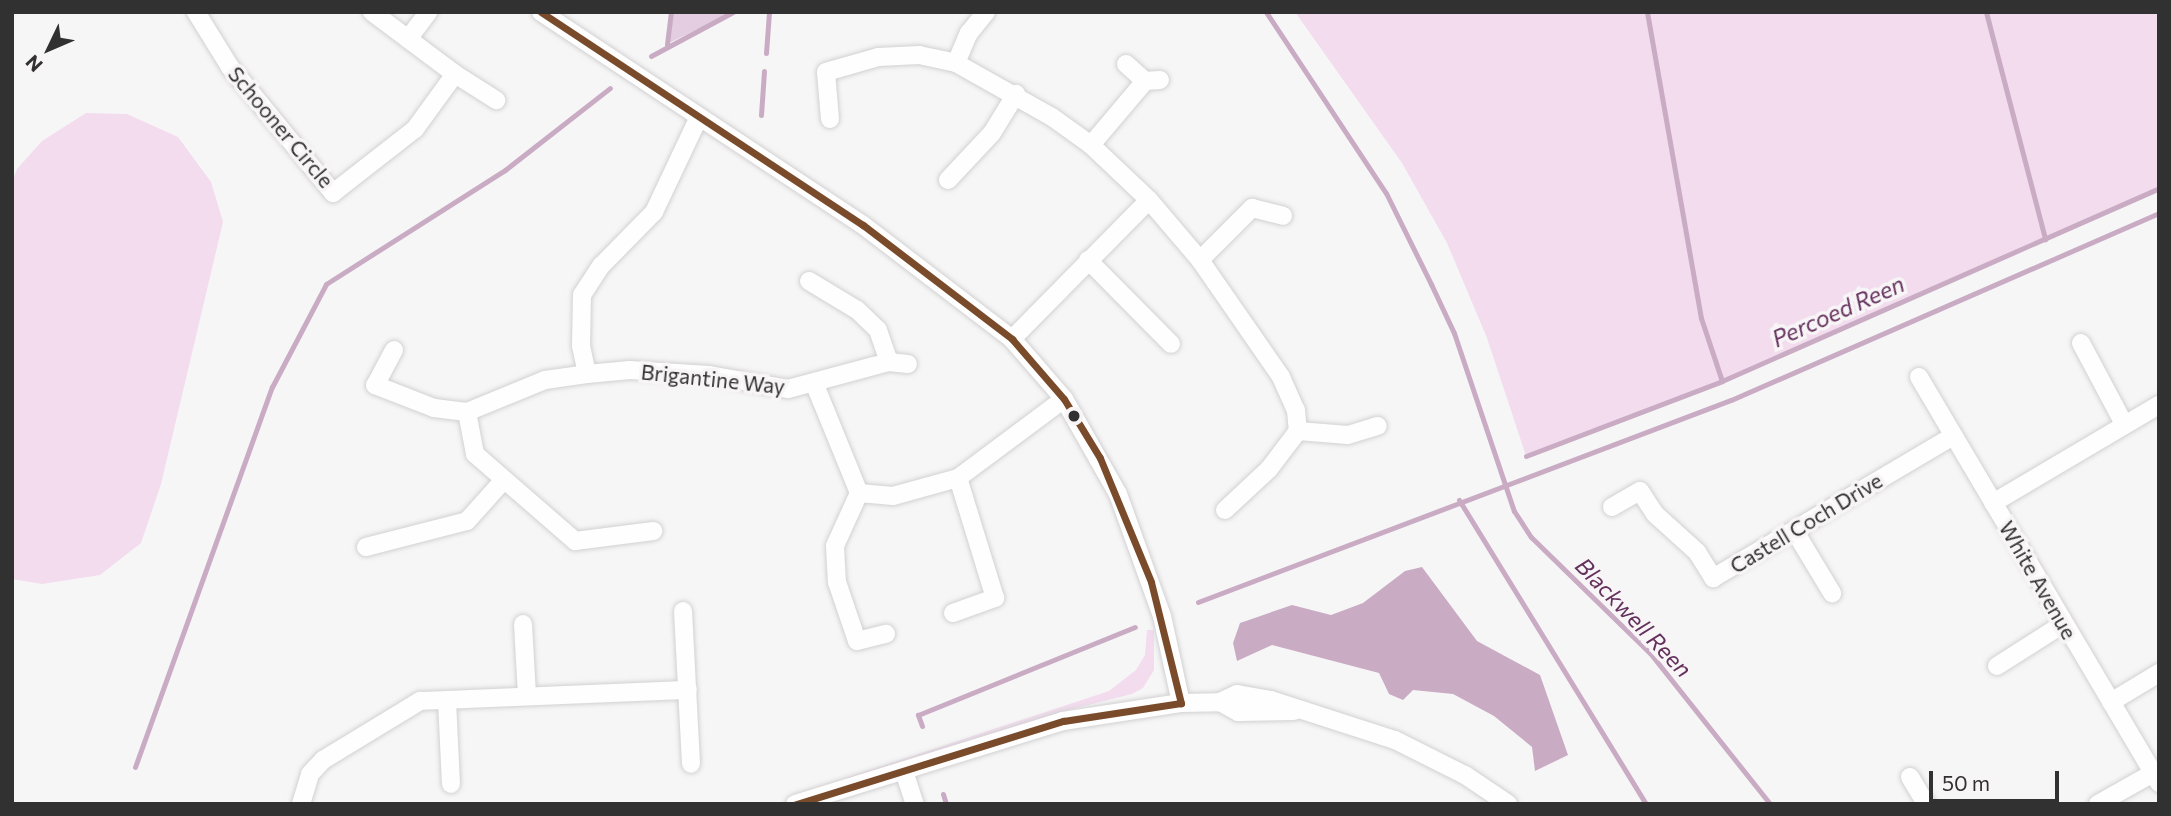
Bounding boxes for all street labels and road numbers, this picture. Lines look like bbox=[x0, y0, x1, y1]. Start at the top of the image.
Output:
street label: Schooner Circle bbox=[223, 61, 339, 193]
street label: Brigantine Way bbox=[640, 359, 786, 399]
street label: Castell Coch Drive bbox=[1725, 468, 1887, 578]
street label: White Avenue bbox=[1994, 516, 2082, 644]

